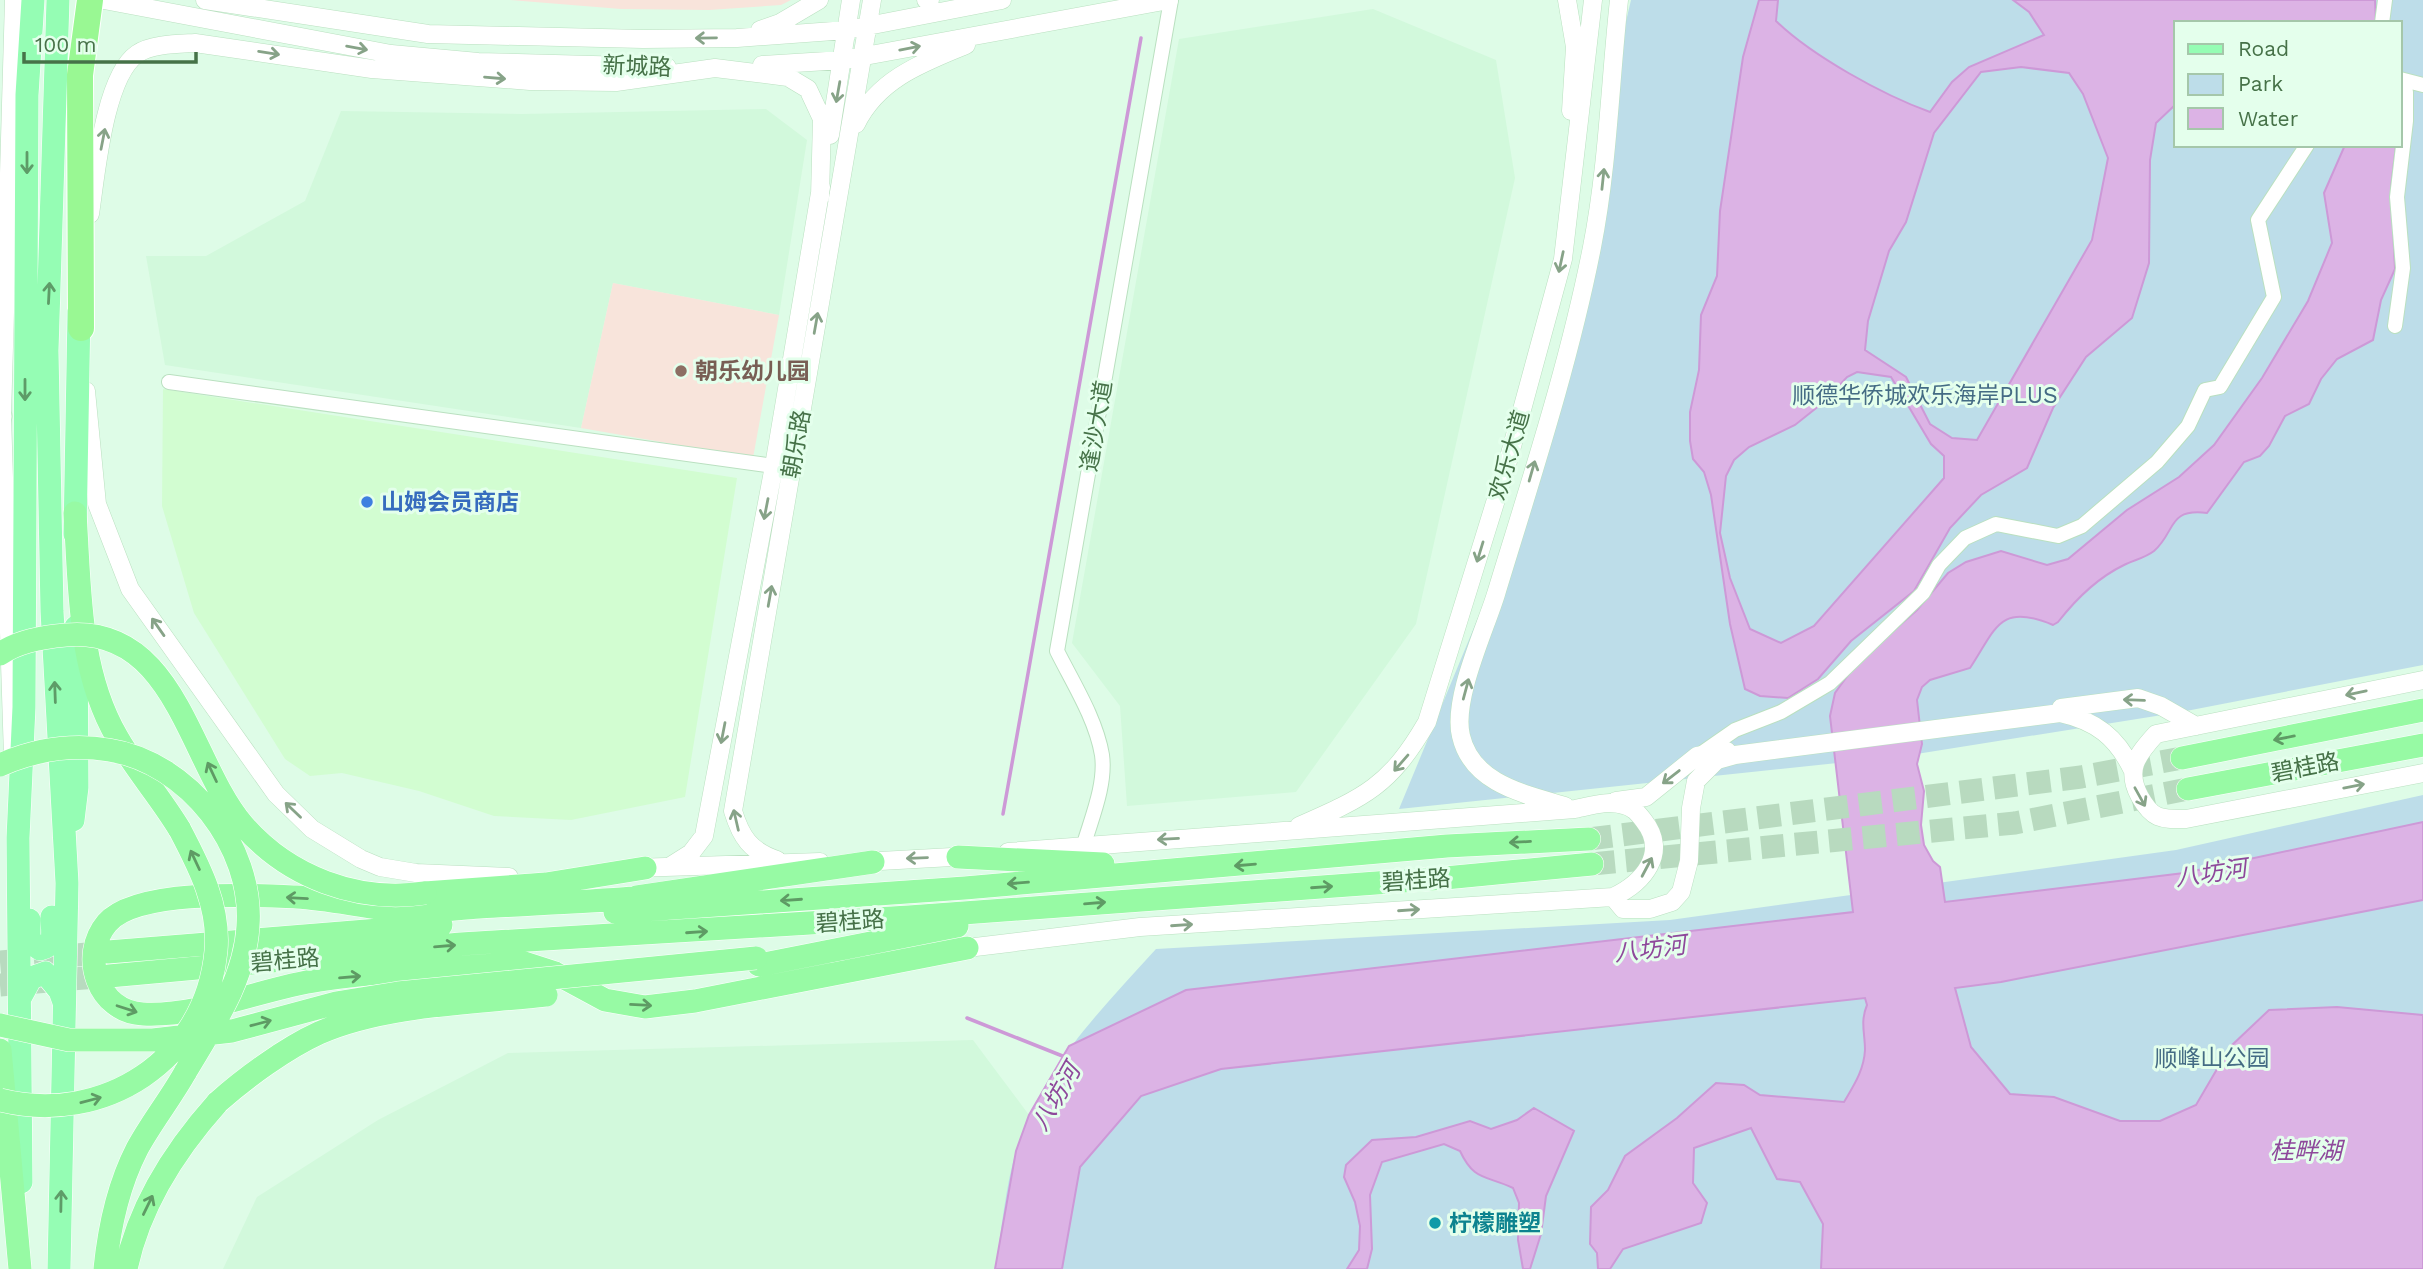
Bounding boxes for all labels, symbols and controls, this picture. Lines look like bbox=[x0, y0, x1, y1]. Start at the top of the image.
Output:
scale bar bbox=[24, 21, 196, 65]
legend bbox=[2174, 21, 2402, 147]
one-way arrow bbox=[694, 31, 717, 45]
text: 100 m bbox=[35, 32, 97, 57]
text: Road bbox=[2238, 36, 2289, 61]
one-way arrow bbox=[898, 40, 921, 54]
one-way arrow bbox=[345, 42, 368, 55]
one-way arrow bbox=[257, 47, 280, 60]
street label: 新城路 bbox=[602, 52, 672, 81]
text: Park bbox=[2238, 71, 2283, 96]
one-way arrow bbox=[483, 72, 506, 85]
one-way arrow bbox=[830, 80, 844, 103]
text: Water bbox=[2238, 106, 2299, 131]
one-way arrow bbox=[97, 128, 110, 151]
one-way arrow bbox=[20, 151, 34, 174]
one-way arrow bbox=[1596, 168, 1609, 191]
one-way arrow bbox=[1554, 250, 1568, 273]
one-way arrow bbox=[43, 282, 56, 305]
one-way arrow bbox=[810, 312, 823, 335]
place label: 朝乐幼儿园 bbox=[695, 358, 810, 385]
marker: 朝乐幼儿园 bbox=[673, 363, 689, 379]
street label: 逢沙大道 bbox=[1075, 378, 1118, 474]
one-way arrow bbox=[18, 379, 32, 402]
park label: 顺德华侨城欢乐海岸PLUS bbox=[1792, 382, 2058, 409]
street label: 欢乐大道 bbox=[1484, 407, 1535, 503]
street label: 朝乐路 bbox=[777, 408, 816, 480]
one-way arrow bbox=[1527, 461, 1540, 483]
place label: 山姆会员商店 bbox=[381, 489, 519, 516]
marker: 山姆会员商店 bbox=[359, 494, 375, 510]
one-way arrow bbox=[758, 497, 772, 520]
one-way arrow bbox=[1472, 541, 1485, 563]
one-way arrow bbox=[764, 585, 777, 608]
one-way arrow bbox=[151, 618, 165, 637]
one-way arrow bbox=[1460, 678, 1473, 701]
one-way arrow bbox=[49, 681, 62, 704]
one-way arrow bbox=[2345, 687, 2368, 701]
one-way arrow bbox=[2123, 694, 2146, 707]
one-way arrow bbox=[716, 721, 730, 744]
one-way arrow bbox=[2273, 732, 2296, 745]
street label: 碧桂路 bbox=[2269, 748, 2342, 787]
one-way arrow bbox=[1393, 754, 1408, 772]
one-way arrow bbox=[205, 762, 218, 783]
one-way arrow bbox=[1662, 769, 1681, 784]
one-way arrow bbox=[2342, 779, 2365, 793]
one-way arrow bbox=[2133, 786, 2147, 806]
one-way arrow bbox=[284, 802, 301, 819]
one-way arrow bbox=[729, 809, 743, 832]
one-way arrow bbox=[1157, 832, 1180, 845]
one-way arrow bbox=[1509, 836, 1532, 849]
one-way arrow bbox=[188, 850, 202, 871]
one-way arrow bbox=[906, 852, 929, 865]
water label: 八坊河 bbox=[2173, 854, 2253, 892]
one-way arrow bbox=[1641, 857, 1655, 877]
one-way arrow bbox=[1234, 859, 1257, 872]
street label: 碧桂路 bbox=[1381, 865, 1451, 896]
one-way arrow bbox=[1007, 877, 1030, 890]
one-way arrow bbox=[1310, 880, 1333, 893]
one-way arrow bbox=[286, 891, 309, 904]
one-way arrow bbox=[780, 894, 803, 907]
one-way arrow bbox=[1083, 896, 1105, 909]
one-way arrow bbox=[1397, 904, 1420, 917]
street label: 碧桂路 bbox=[815, 906, 885, 937]
one-way arrow bbox=[1170, 918, 1193, 931]
one-way arrow bbox=[685, 925, 708, 938]
water label: 八坊河 bbox=[1613, 930, 1691, 967]
one-way arrow bbox=[433, 939, 456, 952]
street label: 碧桂路 bbox=[249, 944, 321, 977]
one-way arrow bbox=[338, 970, 360, 983]
one-way arrow bbox=[629, 999, 652, 1012]
one-way arrow bbox=[115, 1004, 137, 1017]
one-way arrow bbox=[250, 1016, 272, 1029]
park label: 顺峰山公园 bbox=[2155, 1045, 2270, 1072]
water label: 八坊河 bbox=[1026, 1055, 1088, 1135]
one-way arrow bbox=[80, 1093, 102, 1106]
water label: 桂畔湖 bbox=[2270, 1137, 2346, 1165]
one-way arrow bbox=[54, 1190, 67, 1213]
one-way arrow bbox=[142, 1195, 155, 1216]
place label: 柠檬雕塑 bbox=[1449, 1210, 1541, 1237]
marker: 柠檬雕塑 bbox=[1427, 1215, 1443, 1231]

